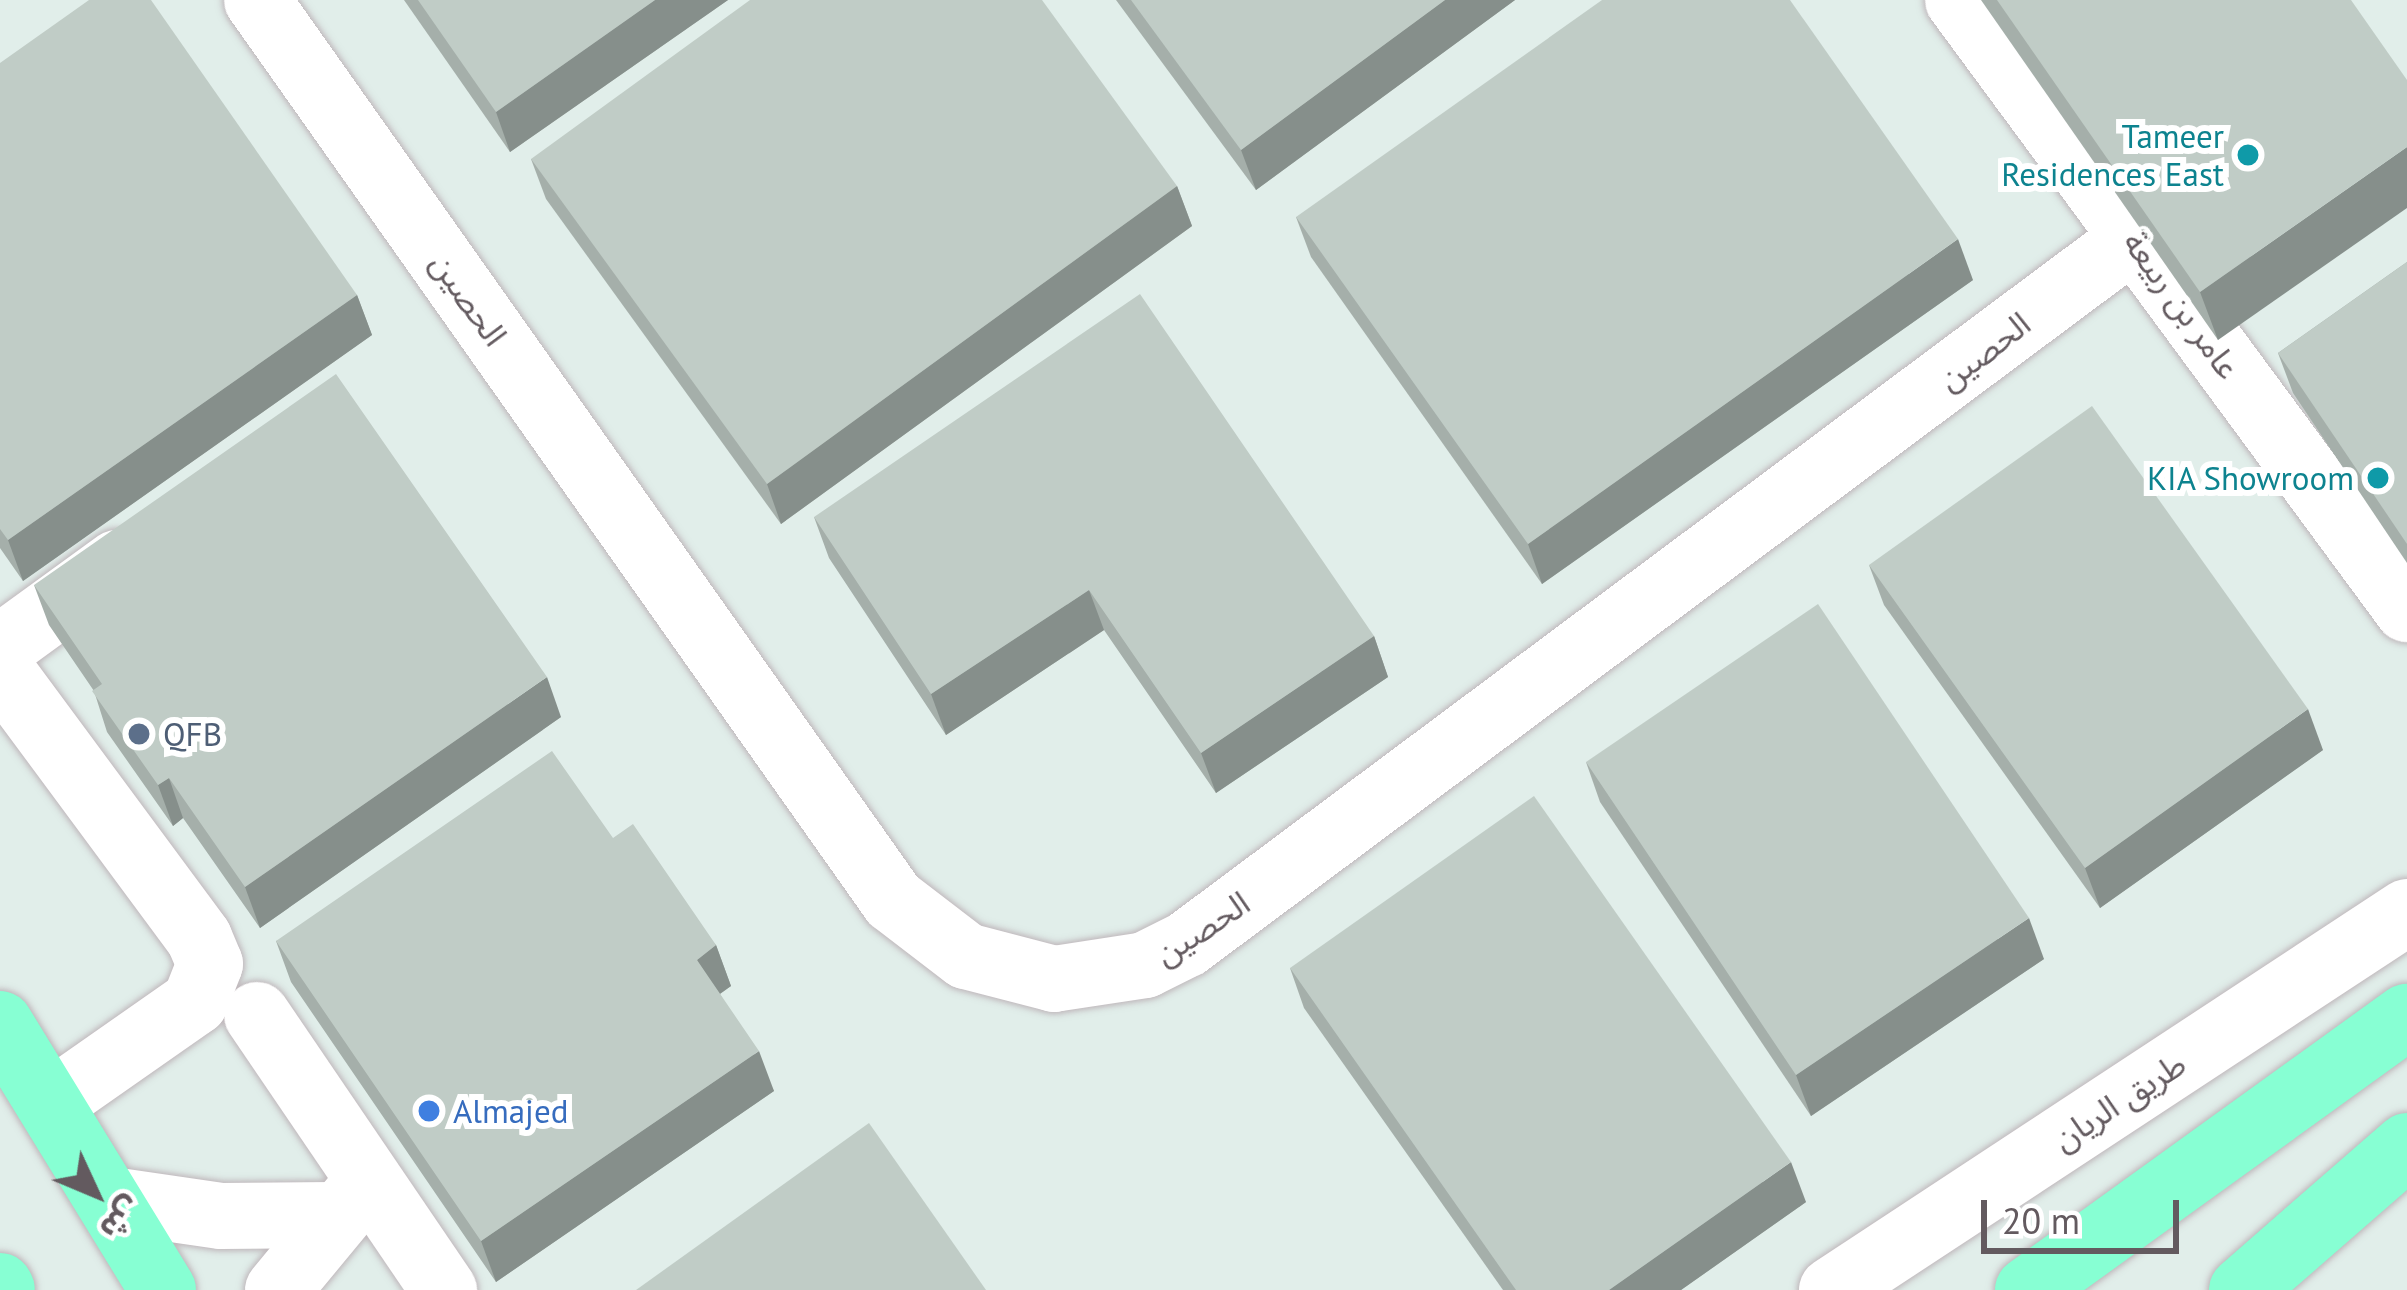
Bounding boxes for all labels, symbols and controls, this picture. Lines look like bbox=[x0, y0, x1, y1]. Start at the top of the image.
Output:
place label: Tameer Residences East bbox=[2001, 116, 2224, 194]
marker: Tameer Residences East bbox=[2235, 142, 2261, 168]
street label: عامر بن ربيعة bbox=[2115, 223, 2249, 387]
street label: الحصين bbox=[423, 245, 515, 353]
street label: الحصين bbox=[1930, 304, 2038, 398]
place label: KIA Showroom bbox=[2146, 458, 2354, 498]
marker: KIA Showroom bbox=[2365, 465, 2391, 491]
place label: QFB bbox=[163, 714, 222, 754]
marker: QFB bbox=[126, 721, 152, 747]
street label: الحصين bbox=[1147, 883, 1257, 973]
street label: طريق الريان bbox=[2045, 1043, 2193, 1159]
place label: Almajed bbox=[453, 1091, 568, 1131]
marker: Almajed bbox=[416, 1098, 442, 1124]
north arrow bbox=[36, 1134, 156, 1254]
scale bar bbox=[1987, 1176, 2185, 1250]
text: ش bbox=[91, 1188, 153, 1251]
text: 20 m bbox=[2002, 1197, 2080, 1244]

